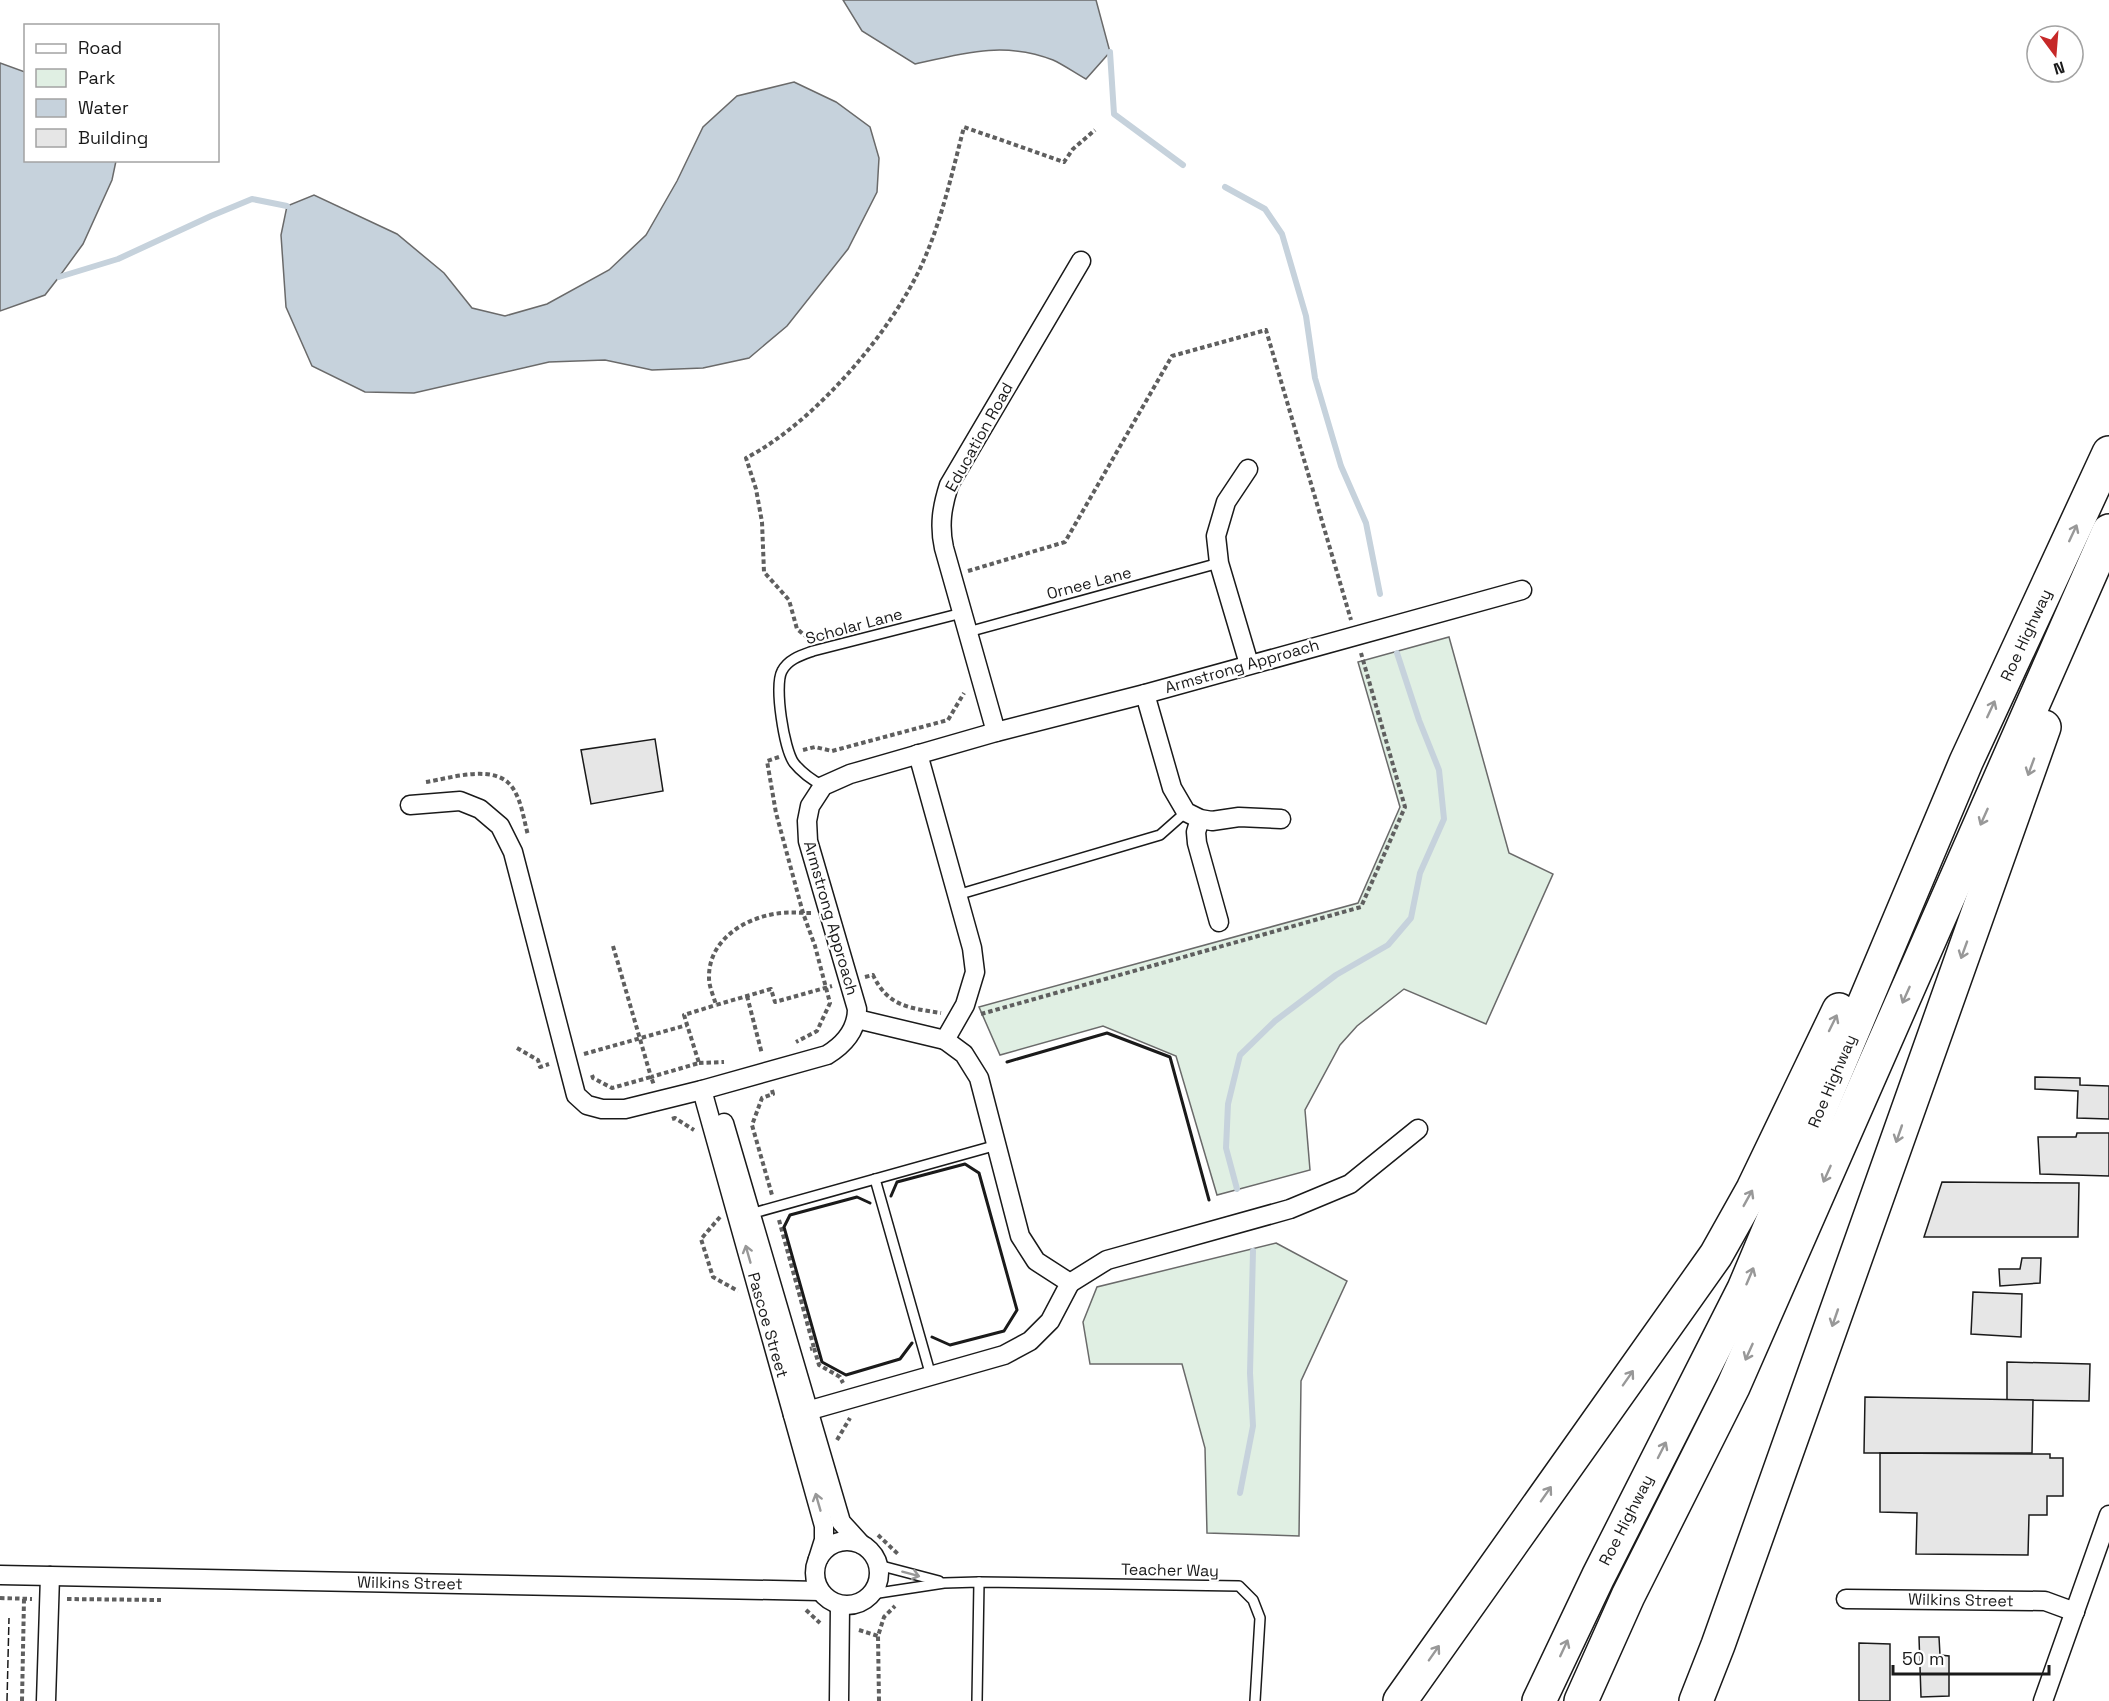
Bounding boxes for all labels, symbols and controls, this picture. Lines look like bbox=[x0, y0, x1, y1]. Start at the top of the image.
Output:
legend bbox=[24, 24, 219, 162]
north arrow bbox=[2025, 24, 2085, 84]
text: Road bbox=[78, 36, 122, 59]
text: N bbox=[2051, 56, 2067, 80]
text: Park bbox=[78, 66, 116, 89]
text: Water bbox=[78, 96, 129, 119]
text: Building bbox=[78, 126, 148, 149]
street label: Education Road bbox=[940, 379, 1018, 495]
one-way arrow bbox=[2068, 524, 2080, 542]
street label: Ornee Lane bbox=[1044, 562, 1134, 604]
street label: Roe Highway bbox=[1995, 585, 2057, 685]
street label: Scholar Lane bbox=[803, 603, 905, 649]
street label: Armstrong Approach bbox=[1162, 634, 1322, 698]
one-way arrow bbox=[1985, 701, 1997, 719]
one-way arrow bbox=[2024, 757, 2035, 776]
one-way arrow bbox=[1978, 807, 1989, 825]
street label: Armstrong Approach bbox=[799, 838, 863, 998]
one-way arrow bbox=[1958, 940, 1969, 959]
one-way arrow bbox=[1899, 986, 1911, 1004]
one-way arrow bbox=[1828, 1014, 1839, 1032]
street label: Roe Highway bbox=[1803, 1031, 1861, 1131]
one-way arrow bbox=[1893, 1124, 1904, 1143]
one-way arrow bbox=[1821, 1164, 1832, 1182]
one-way arrow bbox=[1742, 1190, 1754, 1207]
one-way arrow bbox=[742, 1245, 753, 1264]
one-way arrow bbox=[1745, 1267, 1756, 1285]
street label: Pascoe Street bbox=[743, 1270, 793, 1380]
one-way arrow bbox=[1828, 1308, 1839, 1327]
one-way arrow bbox=[1743, 1343, 1754, 1361]
one-way arrow bbox=[1622, 1370, 1634, 1386]
one-way arrow bbox=[1657, 1441, 1669, 1459]
street label: Roe Highway bbox=[1594, 1471, 1658, 1569]
one-way arrow bbox=[1540, 1486, 1552, 1503]
one-way arrow bbox=[812, 1493, 823, 1512]
street label: Teacher Way bbox=[1121, 1559, 1219, 1581]
one-way arrow bbox=[901, 1569, 920, 1580]
street label: Wilkins Street bbox=[357, 1572, 463, 1594]
street label: Wilkins Street bbox=[1908, 1589, 2014, 1611]
scale bar bbox=[1893, 1638, 2049, 1676]
one-way arrow bbox=[1559, 1640, 1571, 1658]
one-way arrow bbox=[1428, 1646, 1440, 1662]
text: 50 m bbox=[1902, 1647, 1944, 1670]

